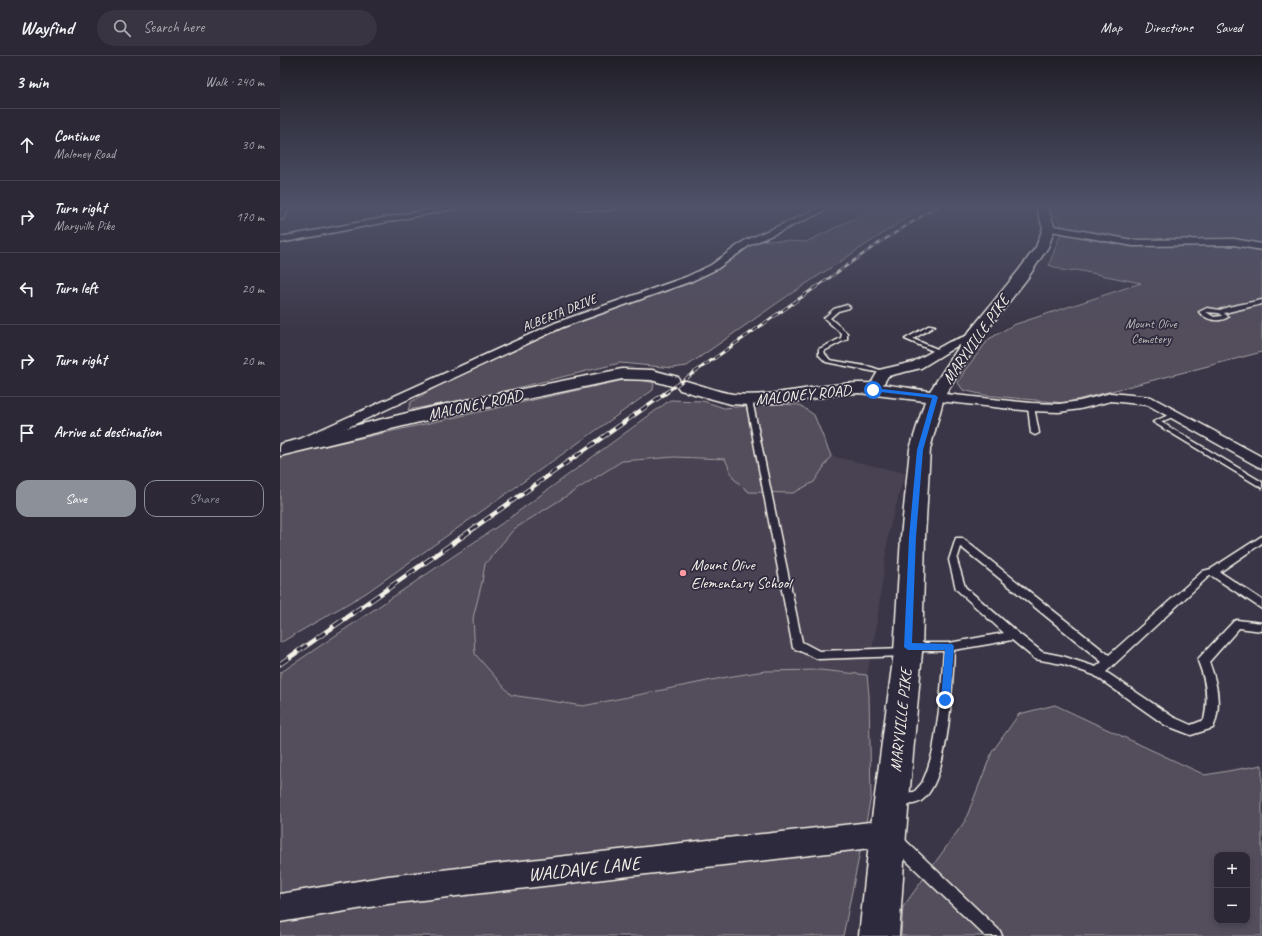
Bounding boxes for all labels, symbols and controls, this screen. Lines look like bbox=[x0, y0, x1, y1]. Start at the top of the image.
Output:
search box bbox=[97, 10, 377, 46]
text: Wayfind bbox=[20, 16, 73, 40]
icon: search bbox=[111, 17, 133, 39]
text: Search here bbox=[143, 18, 204, 37]
text: Map bbox=[1101, 19, 1122, 36]
text: Directions bbox=[1144, 19, 1193, 36]
text: Saved bbox=[1215, 19, 1242, 36]
text: 3 min bbox=[16, 72, 49, 93]
text: Walk · 240 m bbox=[205, 74, 264, 90]
text: Continue bbox=[54, 127, 99, 146]
icon: ahead bbox=[16, 134, 38, 156]
text: 30 m bbox=[242, 137, 264, 153]
text: Maloney Road bbox=[54, 146, 115, 162]
text: Turn right bbox=[54, 199, 107, 218]
icon: right bbox=[16, 206, 38, 228]
text: 170 m bbox=[236, 209, 264, 225]
text: Maryville Pike bbox=[54, 218, 114, 234]
icon: left bbox=[16, 278, 38, 300]
text: Turn left bbox=[54, 279, 97, 298]
text: 20 m bbox=[242, 281, 264, 297]
street label: MARYVILLE PIKE bbox=[938, 289, 1015, 388]
street label: ALBERTA DRIVE bbox=[520, 290, 601, 335]
park label: Mount Olive Cemetery bbox=[1125, 316, 1178, 347]
icon: right bbox=[16, 350, 38, 372]
text: Turn right bbox=[54, 351, 107, 370]
text: 20 m bbox=[242, 353, 264, 369]
street label: MALONEY ROAD bbox=[754, 380, 854, 410]
route start bbox=[864, 381, 882, 399]
street label: MALONEY ROAD bbox=[426, 385, 526, 425]
icon: arrive bbox=[16, 422, 38, 444]
text: Arrive at destination bbox=[54, 423, 161, 442]
button: Save bbox=[16, 480, 136, 517]
button: Share bbox=[144, 480, 264, 517]
place label: Mount Olive Elementary School bbox=[691, 555, 794, 593]
marker: Mount Olive Elementary School bbox=[678, 568, 688, 578]
street label: MARYVILLE PIKE bbox=[886, 665, 917, 773]
route end bbox=[936, 691, 954, 709]
street label: WALDAVE LANE bbox=[527, 851, 644, 887]
map controls bbox=[1214, 852, 1250, 924]
button: + bbox=[1214, 852, 1250, 888]
button: − bbox=[1214, 888, 1250, 924]

